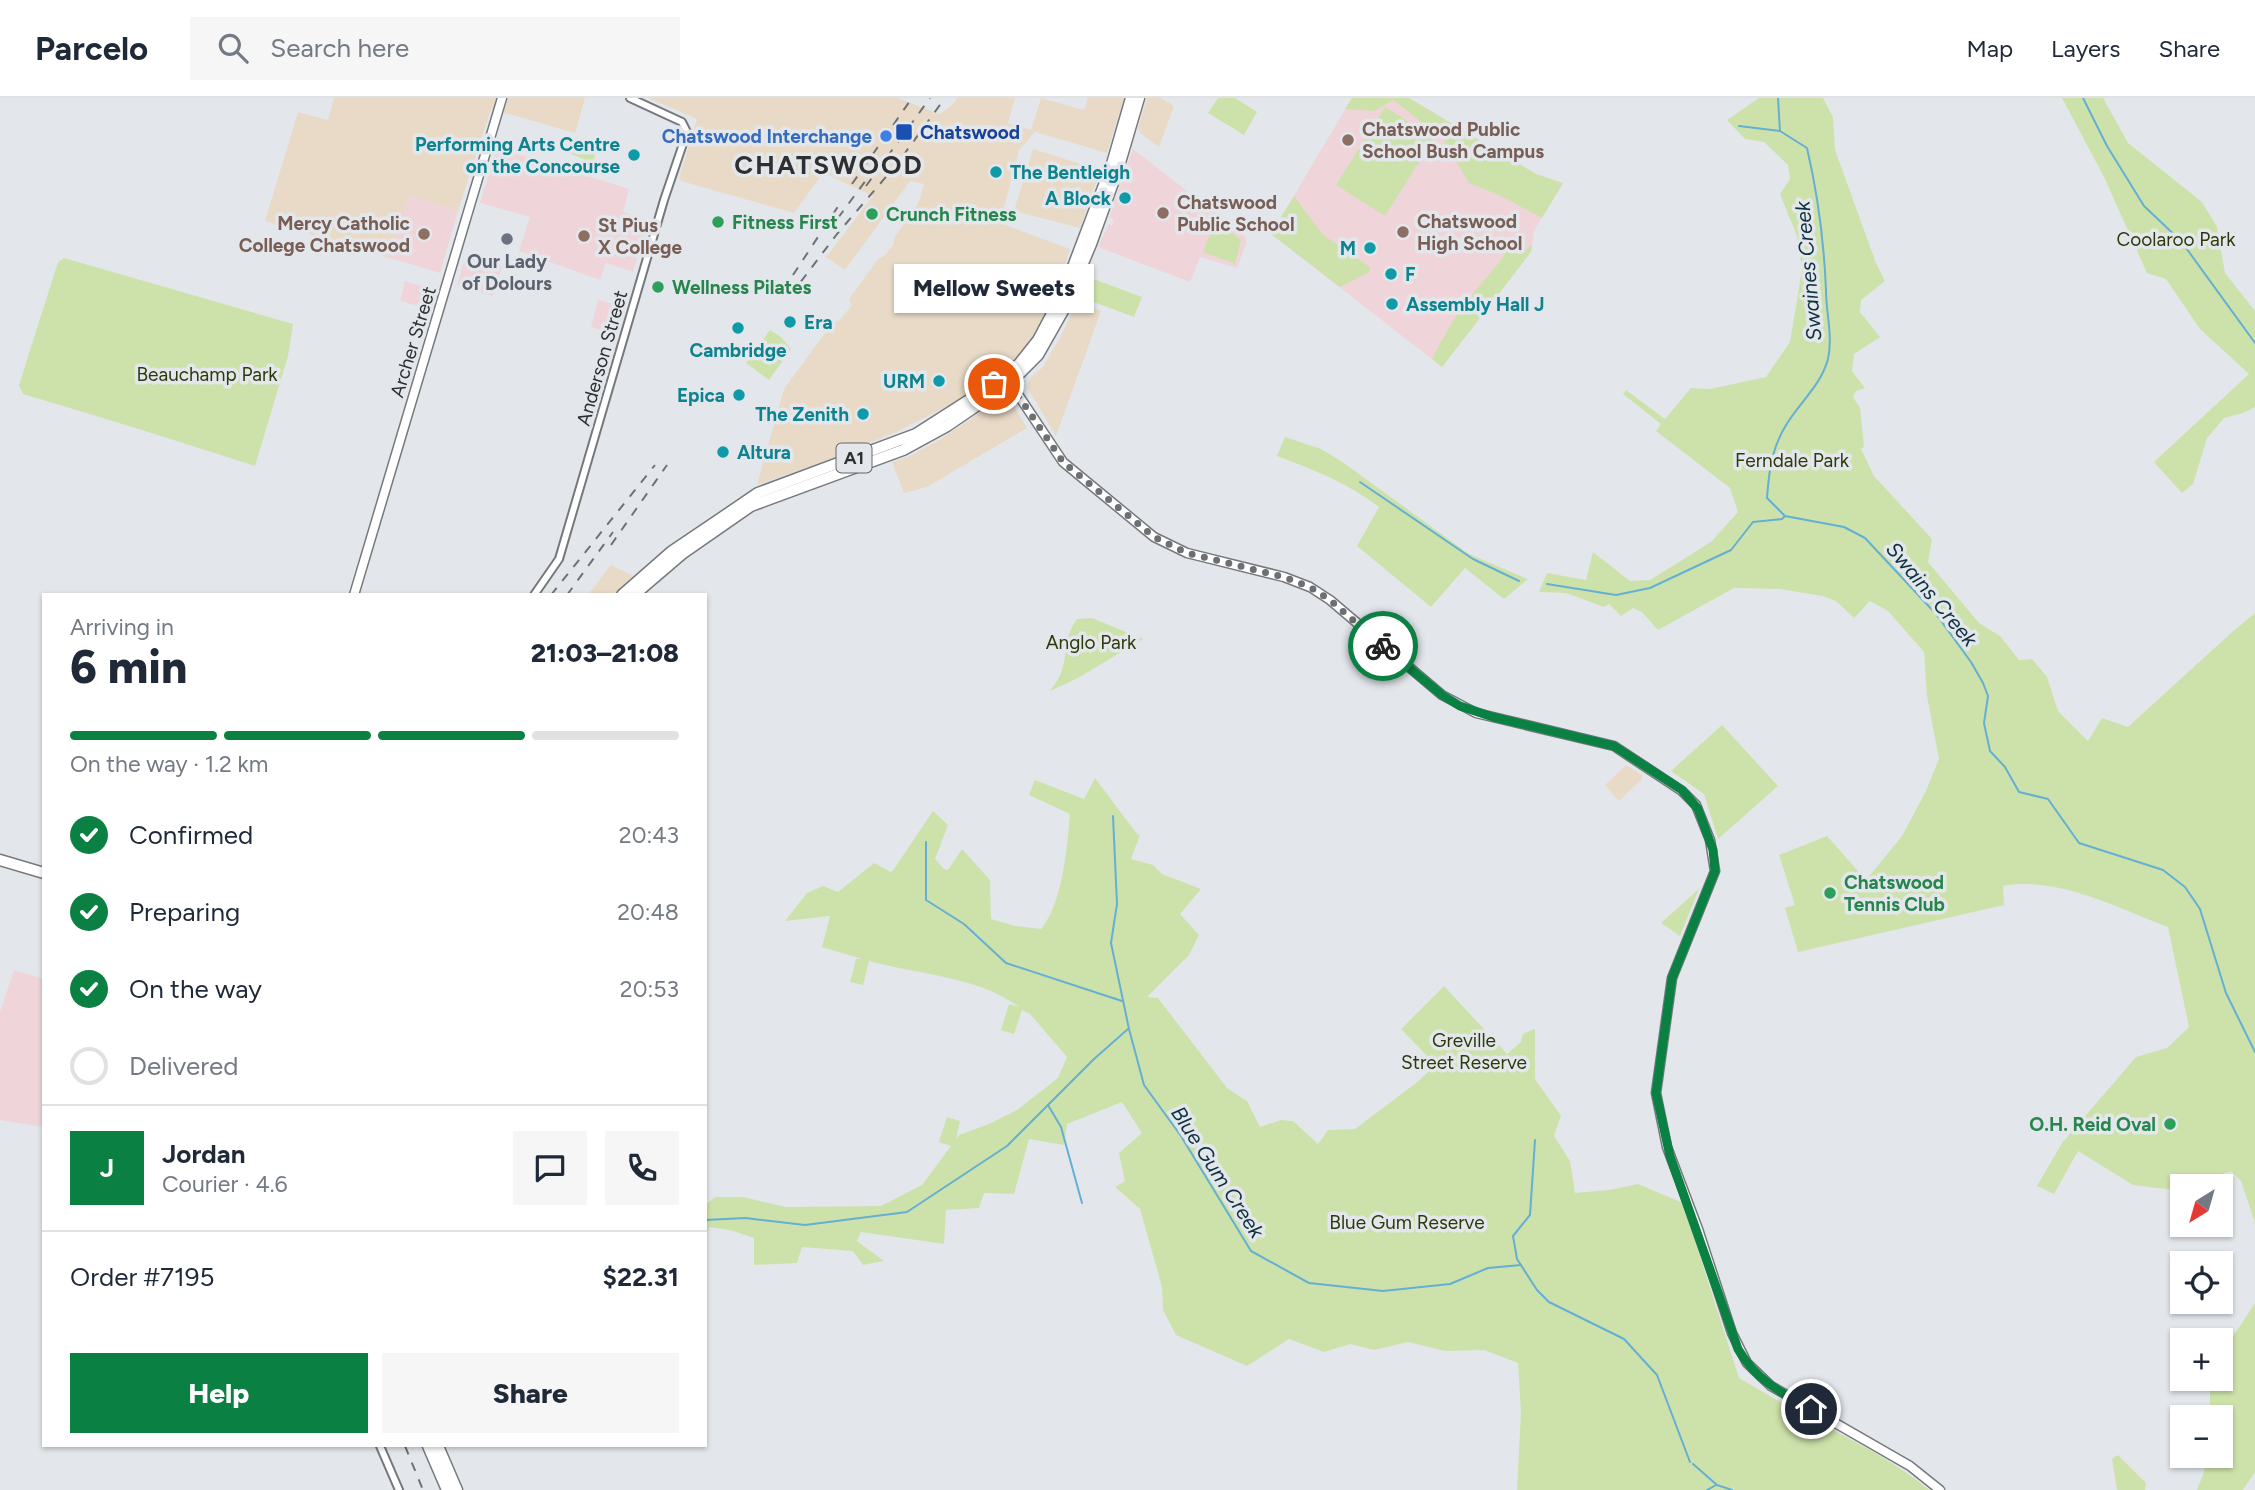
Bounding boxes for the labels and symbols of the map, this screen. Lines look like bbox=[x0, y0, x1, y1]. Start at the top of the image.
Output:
place label: Chatswood Public School Bush Campus bbox=[1362, 118, 1544, 163]
place label: Chatswood bbox=[920, 121, 1020, 144]
marker: Chatswood bbox=[894, 122, 914, 142]
place label: Chatswood Interchange bbox=[662, 125, 872, 148]
marker: Chatswood Interchange bbox=[878, 128, 894, 144]
marker: Chatswood Public School Bush Campus bbox=[1340, 132, 1356, 148]
place label: Performing Arts Centre on the Concourse bbox=[415, 133, 620, 178]
marker: Performing Arts Centre on the Concourse bbox=[626, 147, 642, 163]
district label: CHATSWOOD bbox=[734, 149, 924, 181]
place label: The Bentleigh bbox=[1010, 161, 1130, 184]
marker: The Bentleigh bbox=[988, 164, 1004, 180]
place label: A Block bbox=[1045, 187, 1112, 210]
marker: A Block bbox=[1117, 190, 1133, 206]
place label: Chatswood Public School bbox=[1177, 191, 1295, 236]
water label: Swaines Creek bbox=[1789, 199, 1827, 342]
place label: Crunch Fitness bbox=[886, 203, 1017, 226]
marker: Chatswood Public School bbox=[1155, 205, 1171, 221]
marker: Crunch Fitness bbox=[864, 206, 880, 222]
place label: Chatswood High School bbox=[1417, 210, 1523, 255]
place label: Fitness First bbox=[732, 211, 838, 234]
place label: Mercy Catholic College Chatswood bbox=[239, 212, 410, 257]
place label: St Pius X College bbox=[598, 214, 683, 259]
marker: Fitness First bbox=[710, 214, 726, 230]
marker: Chatswood High School bbox=[1395, 224, 1411, 240]
marker: Mercy Catholic College Chatswood bbox=[416, 226, 432, 242]
marker: St Pius X College bbox=[576, 228, 592, 244]
park label: Coolaroo Park bbox=[2117, 228, 2236, 251]
marker: Our Lady of Dolours bbox=[499, 231, 515, 247]
place label: M bbox=[1340, 237, 1356, 260]
marker: M bbox=[1362, 240, 1378, 256]
place label: Our Lady of Dolours bbox=[462, 250, 552, 295]
place label: F bbox=[1405, 263, 1416, 286]
callout: Mellow Sweets bbox=[894, 265, 1094, 314]
marker: F bbox=[1383, 266, 1399, 282]
place label: Wellness Pilates bbox=[672, 276, 812, 299]
marker: Wellness Pilates bbox=[650, 279, 666, 295]
street label: Archer Street bbox=[385, 284, 441, 400]
street label: Anderson Street bbox=[572, 288, 632, 428]
place label: Assembly Hall J bbox=[1406, 293, 1545, 316]
marker: Assembly Hall J bbox=[1384, 296, 1400, 312]
place label: Era bbox=[804, 311, 833, 334]
marker: Era bbox=[782, 314, 798, 330]
marker: Cambridge bbox=[730, 320, 746, 336]
place label: Cambridge bbox=[689, 339, 787, 362]
pin bbox=[964, 354, 1024, 414]
park label: Beauchamp Park bbox=[136, 363, 278, 386]
place label: URM bbox=[883, 370, 925, 393]
marker: URM bbox=[931, 373, 947, 389]
place label: Epica bbox=[677, 384, 725, 407]
marker: Epica bbox=[731, 387, 747, 403]
place label: The Zenith bbox=[755, 403, 849, 426]
marker: The Zenith bbox=[855, 406, 871, 422]
place label: Altura bbox=[737, 441, 791, 464]
marker: Altura bbox=[715, 444, 731, 460]
road number: A1 bbox=[836, 444, 872, 472]
park label: Ferndale Park bbox=[1735, 449, 1850, 472]
water label: Swains Creek bbox=[1881, 537, 1983, 652]
courier bbox=[1348, 611, 1418, 681]
park label: Anglo Park bbox=[1046, 631, 1137, 654]
place label: Chatswood Tennis Club bbox=[1844, 871, 1945, 916]
marker: Chatswood Tennis Club bbox=[1822, 885, 1838, 901]
park label: Greville Street Reserve bbox=[1401, 1029, 1527, 1074]
water label: Blue Gum Creek bbox=[1166, 1101, 1270, 1243]
place label: O.H. Reid Oval bbox=[2029, 1113, 2156, 1136]
marker: O.H. Reid Oval bbox=[2162, 1116, 2178, 1132]
north arrow bbox=[2170, 1174, 2233, 1237]
park label: Blue Gum Reserve bbox=[1329, 1211, 1485, 1234]
pin bbox=[1781, 1379, 1841, 1439]

